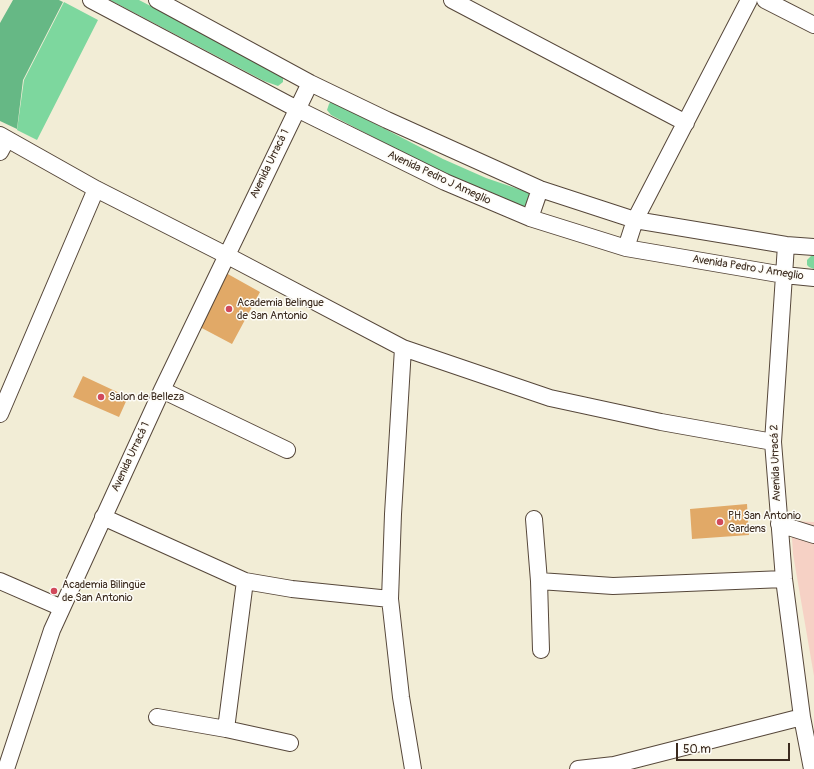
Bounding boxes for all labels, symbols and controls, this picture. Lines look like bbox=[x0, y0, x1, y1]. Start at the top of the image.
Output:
street label: Avenida Urracá 1 bbox=[248, 127, 292, 201]
street label: Avenida Pedro J Ameglio bbox=[385, 148, 493, 208]
street label: Avenida Pedro J Ameglio bbox=[691, 253, 805, 283]
place label: Academia Belingue de San Antonio bbox=[237, 296, 324, 322]
marker: Academia Belingue de San Antonio bbox=[224, 304, 234, 314]
place label: Salon de Belleza bbox=[109, 390, 184, 404]
marker: Salon de Belleza bbox=[96, 392, 106, 402]
street label: Avenida Urracá 1 bbox=[109, 420, 153, 494]
street label: Avenida Urracá 2 bbox=[768, 424, 784, 502]
place label: PH San Antonio Gardens bbox=[728, 509, 801, 535]
marker: PH San Antonio Gardens bbox=[715, 517, 725, 527]
place label: Academia Bilingüe de San Antonio bbox=[62, 578, 145, 604]
marker: Academia Bilingüe de San Antonio bbox=[49, 586, 59, 596]
scale bar bbox=[678, 735, 792, 761]
text: 50 m bbox=[683, 742, 711, 757]

